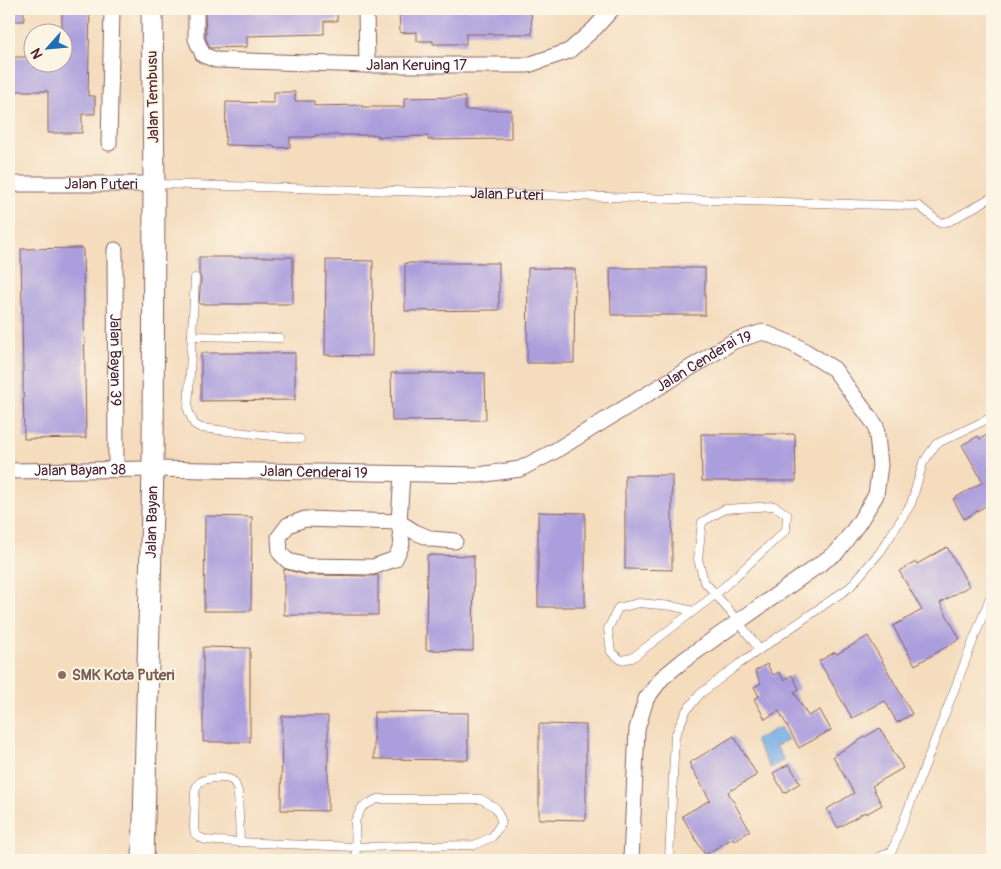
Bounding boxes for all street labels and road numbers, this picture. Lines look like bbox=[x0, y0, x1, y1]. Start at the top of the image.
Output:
street label: Jalan Tembusu bbox=[143, 50, 163, 144]
street label: Jalan Keruing 17 bbox=[366, 56, 467, 75]
street label: Jalan Puteri bbox=[64, 175, 138, 194]
street label: Jalan Puteri bbox=[470, 184, 544, 205]
street label: Jalan Bayan 39 bbox=[106, 314, 125, 406]
street label: Jalan Cenderai 19 bbox=[652, 327, 754, 396]
street label: Jalan Bayan 38 bbox=[34, 460, 127, 480]
street label: Jalan Cenderai 19 bbox=[260, 461, 368, 482]
street label: Jalan Bayan bbox=[141, 485, 162, 559]

